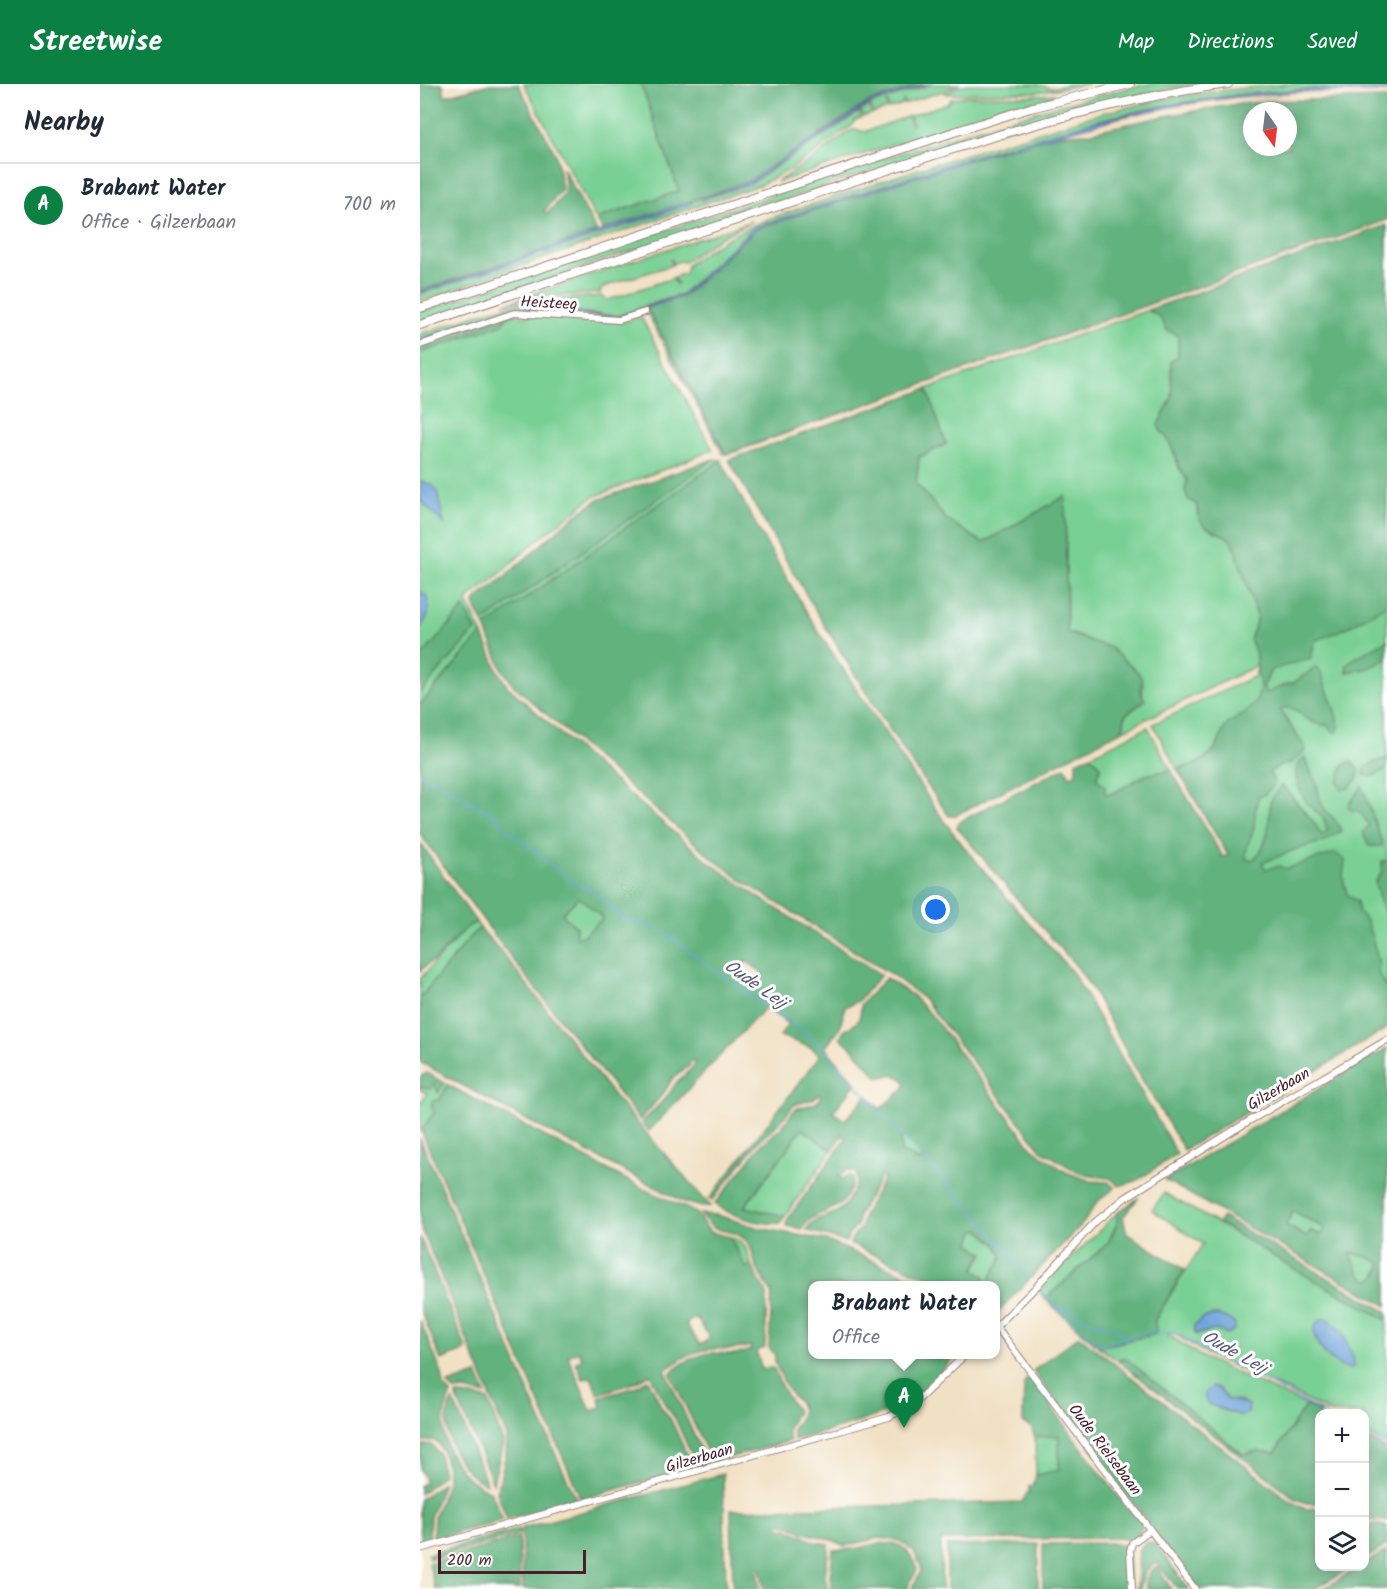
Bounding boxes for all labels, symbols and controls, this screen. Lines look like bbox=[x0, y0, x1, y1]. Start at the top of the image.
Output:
text: Streetwise bbox=[30, 20, 162, 65]
text: Map bbox=[1118, 26, 1154, 59]
text: Directions bbox=[1187, 26, 1274, 59]
text: Saved bbox=[1307, 26, 1357, 59]
text: Nearby bbox=[24, 102, 104, 144]
north arrow bbox=[1243, 102, 1297, 156]
text: Brabant Water bbox=[81, 172, 225, 207]
text: A bbox=[37, 189, 50, 221]
text: 700 m bbox=[343, 189, 396, 221]
text: Office · Gilzerbaan bbox=[81, 207, 236, 239]
street label: Heisteeg bbox=[520, 290, 578, 317]
your location bbox=[921, 895, 950, 924]
water label: Oude Leij bbox=[718, 953, 795, 1019]
street label: Gilzerbaan bbox=[1243, 1061, 1315, 1117]
popup bbox=[808, 1281, 1000, 1359]
text: Brabant Water bbox=[832, 1287, 976, 1322]
text: Office bbox=[832, 1322, 880, 1354]
water label: Oude Leij bbox=[1196, 1323, 1275, 1385]
pin: A bbox=[884, 1378, 924, 1428]
street label: Oude Rielsebaan bbox=[1062, 1399, 1148, 1501]
map controls bbox=[1315, 1409, 1369, 1571]
button: + bbox=[1315, 1409, 1369, 1463]
street label: Gilzerbaan bbox=[663, 1437, 736, 1480]
button: − bbox=[1315, 1463, 1369, 1517]
button: layers bbox=[1315, 1517, 1369, 1571]
scale bar bbox=[438, 1547, 586, 1574]
text: 200 m bbox=[447, 1548, 491, 1573]

